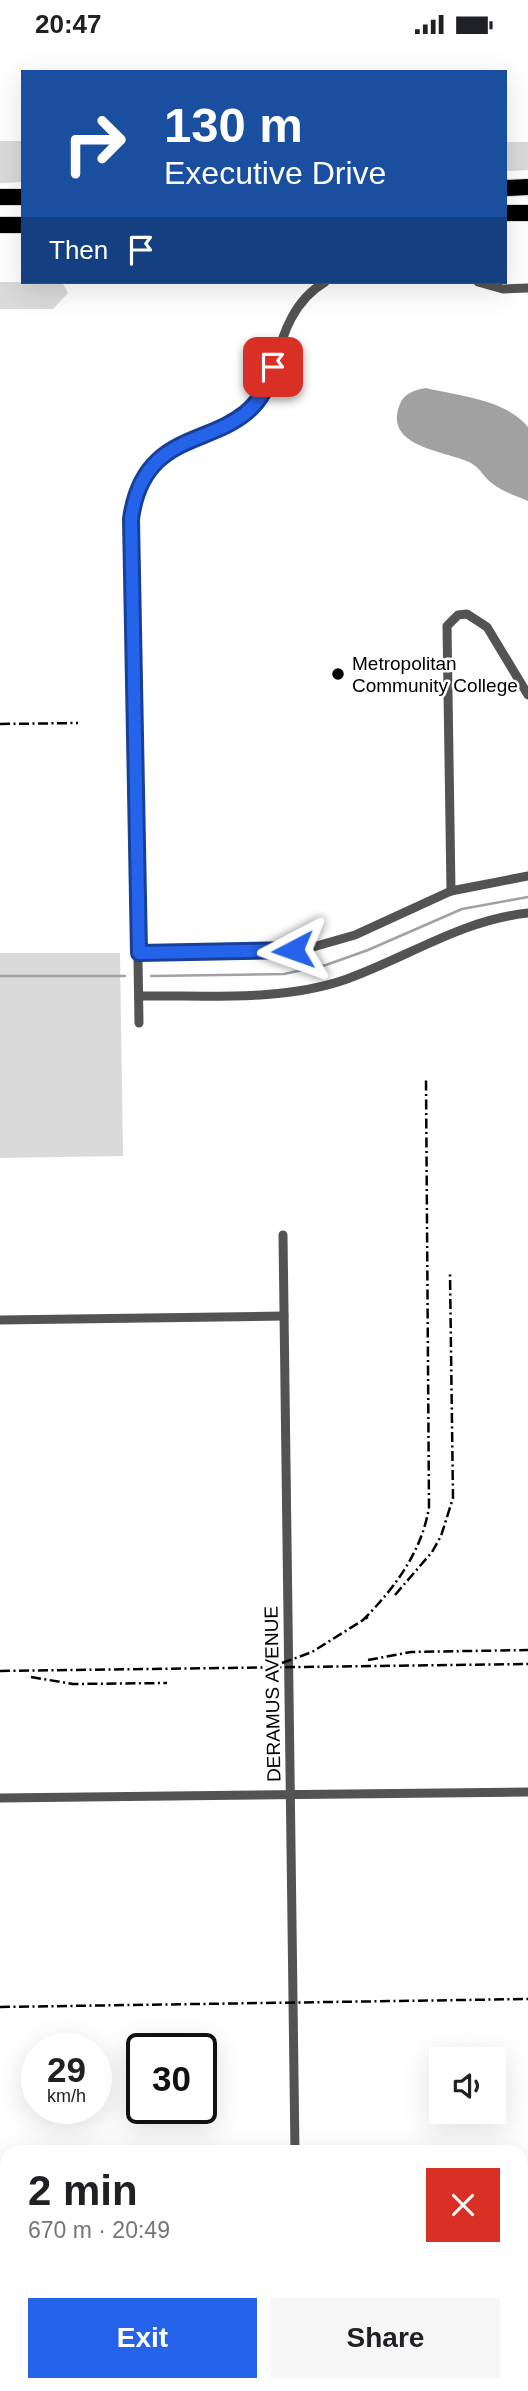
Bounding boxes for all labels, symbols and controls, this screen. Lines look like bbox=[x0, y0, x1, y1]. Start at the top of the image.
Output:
text: 20:47 bbox=[35, 9, 102, 39]
icon: right bbox=[49, 98, 140, 189]
text: 130 m bbox=[164, 98, 303, 152]
text: Executive Drive bbox=[164, 155, 386, 191]
icon: arrive bbox=[122, 231, 160, 269]
text: Then bbox=[49, 235, 108, 265]
pin bbox=[243, 337, 303, 397]
icon: arrive bbox=[254, 348, 292, 386]
place label: Metropolitan Community College bbox=[352, 653, 518, 696]
marker: Metropolitan Community College bbox=[330, 666, 346, 682]
position arrow bbox=[256, 913, 330, 987]
street label: DERAMUS AVENUE bbox=[260, 1606, 285, 1782]
speed limit sign: 30 bbox=[126, 2033, 217, 2124]
map controls bbox=[429, 2047, 506, 2124]
button: sound bbox=[429, 2047, 506, 2124]
text: 29 bbox=[47, 2050, 86, 2089]
text: km/h bbox=[47, 2086, 86, 2106]
text: 2 min bbox=[28, 2167, 138, 2214]
button: close bbox=[426, 2168, 500, 2242]
text: 670 m · 20:49 bbox=[28, 2217, 170, 2243]
button: Exit bbox=[28, 2298, 257, 2378]
button: Share bbox=[271, 2298, 500, 2378]

